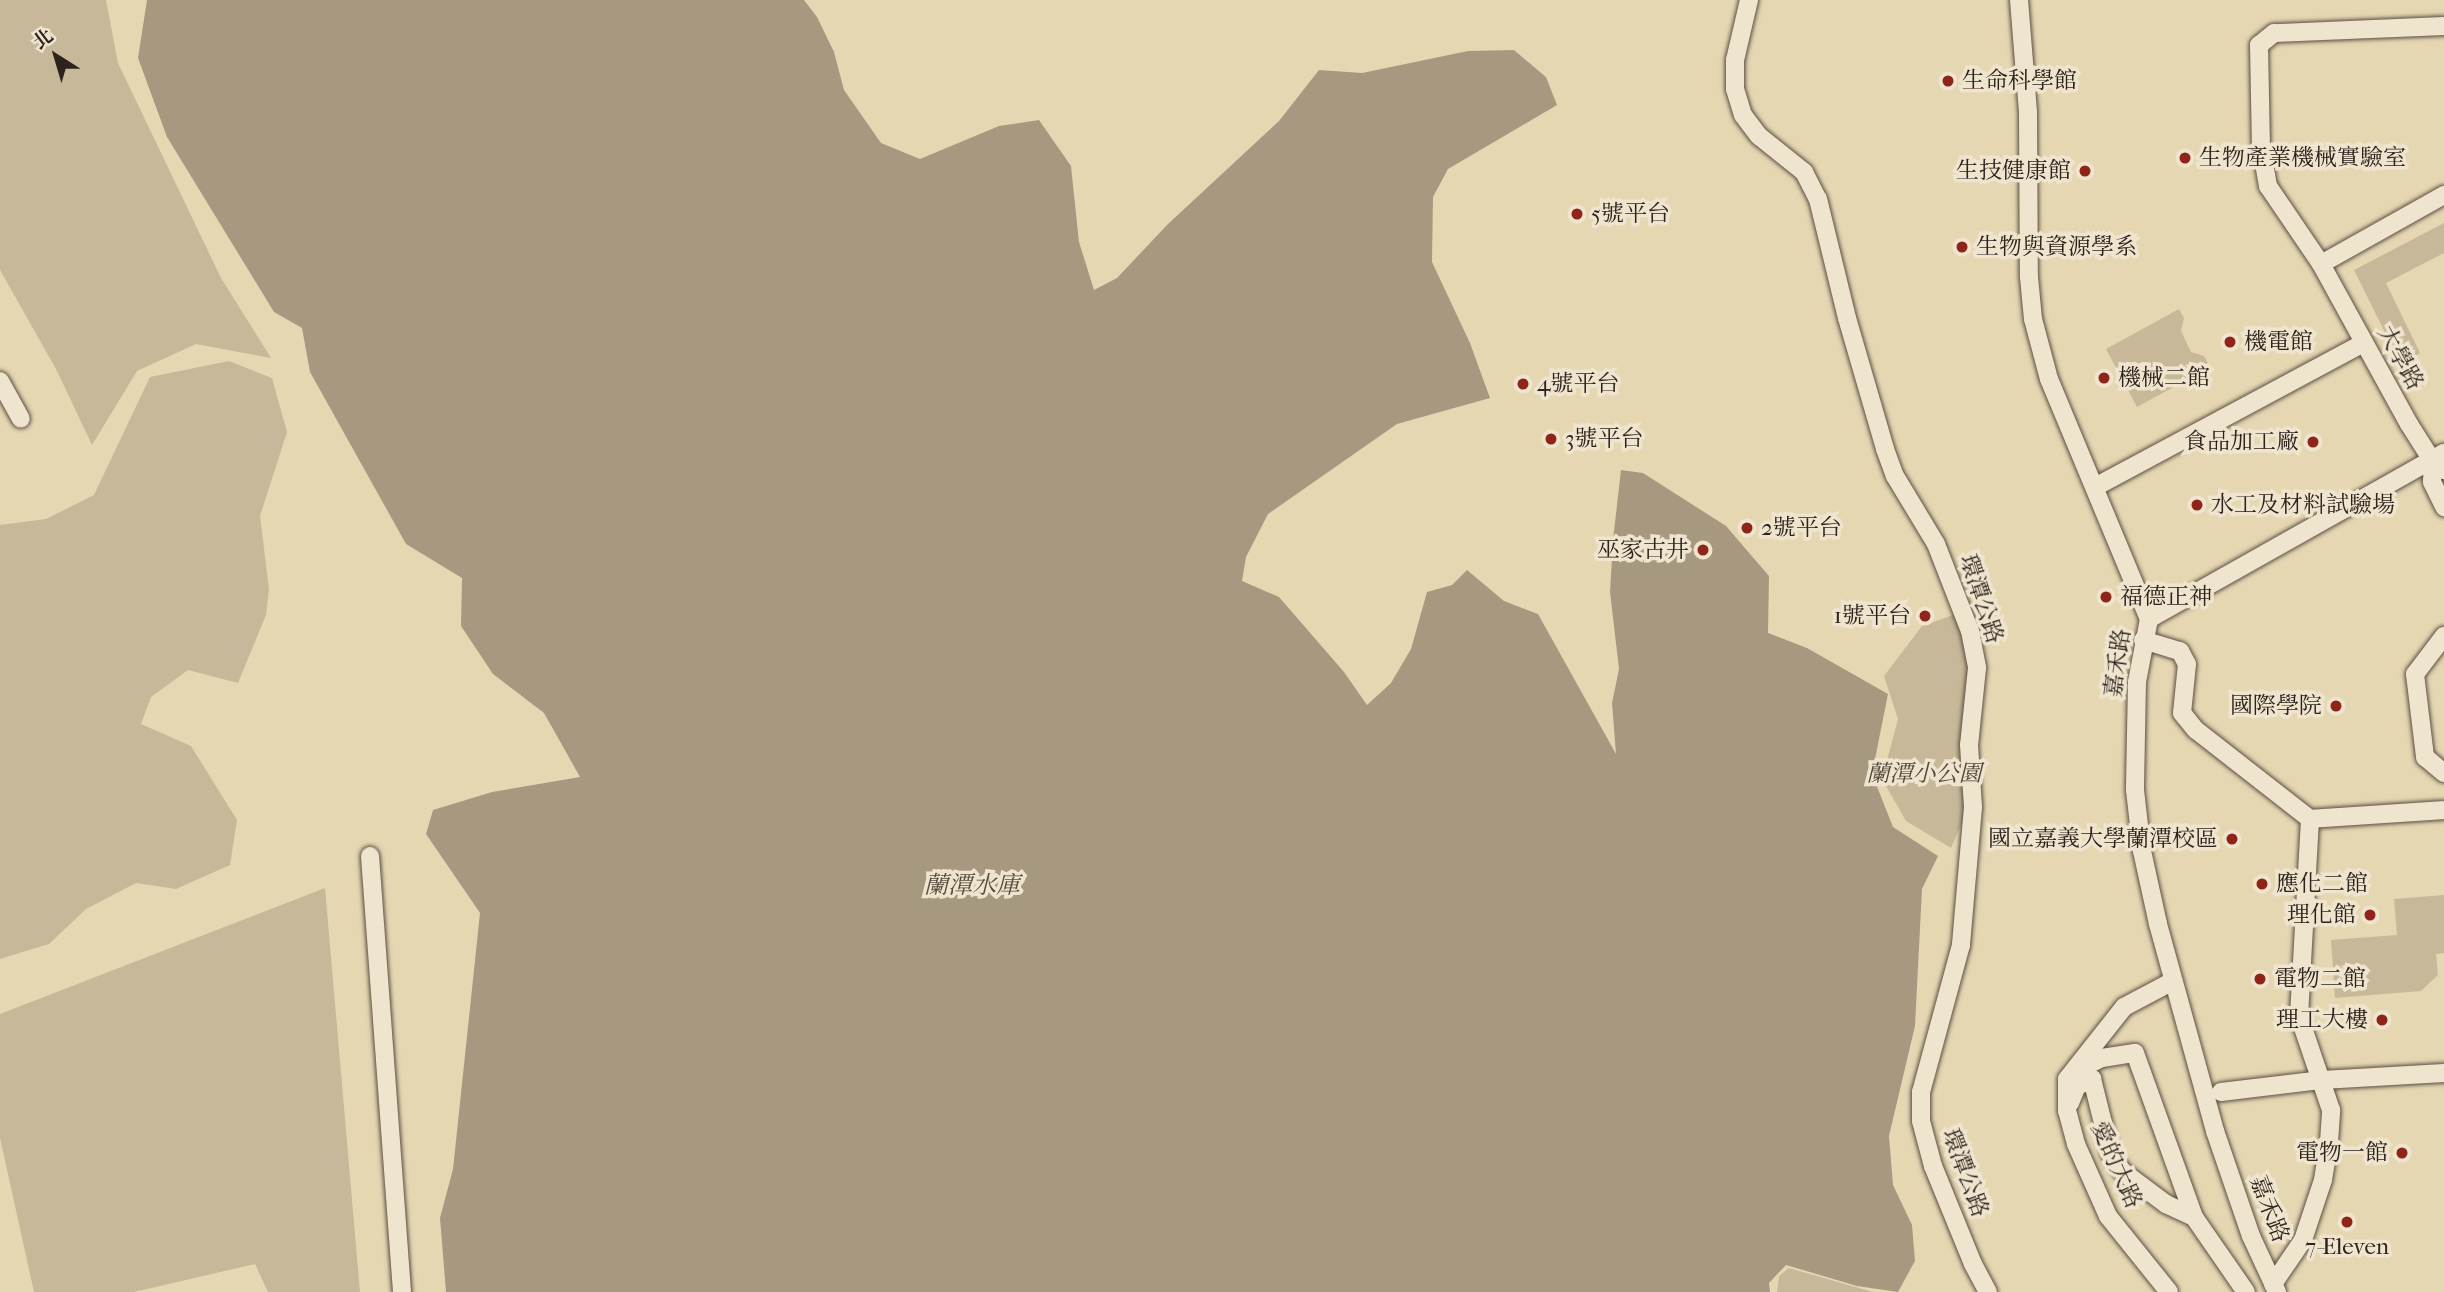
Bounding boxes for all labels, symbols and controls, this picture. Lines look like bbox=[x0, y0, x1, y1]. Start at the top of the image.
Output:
north arrow bbox=[21, 21, 91, 91]
text: 北 bbox=[29, 25, 58, 54]
place label: 生命科學館 bbox=[1962, 67, 2077, 95]
marker: 生命科學館 bbox=[1940, 73, 1956, 89]
place label: 生物產業機械實驗室 bbox=[2199, 144, 2406, 172]
marker: 生物產業機械實驗室 bbox=[2177, 150, 2193, 166]
place label: 生技健康館 bbox=[1956, 157, 2071, 185]
marker: 生技健康館 bbox=[2077, 163, 2093, 179]
place label: 5號平台 bbox=[1591, 200, 1670, 228]
marker: 5號平台 bbox=[1569, 206, 1585, 222]
place label: 生物與資源學系 bbox=[1976, 233, 2137, 261]
marker: 生物與資源學系 bbox=[1954, 239, 1970, 255]
street label: 大學路 bbox=[2371, 321, 2429, 395]
place label: 機電館 bbox=[2244, 328, 2313, 356]
marker: 機電館 bbox=[2222, 334, 2238, 350]
place label: 機械二館 bbox=[2118, 364, 2210, 392]
place label: 4號平台 bbox=[1537, 370, 1620, 398]
marker: 機械二館 bbox=[2096, 370, 2112, 386]
marker: 4號平台 bbox=[1515, 376, 1531, 392]
place label: 3號平台 bbox=[1565, 425, 1643, 453]
place label: 食品加工廠 bbox=[2184, 428, 2299, 456]
marker: 3號平台 bbox=[1543, 431, 1559, 447]
marker: 食品加工廠 bbox=[2305, 434, 2321, 450]
place label: 水工及材料試驗場 bbox=[2211, 491, 2395, 519]
marker: 水工及材料試驗場 bbox=[2189, 497, 2205, 513]
place label: 2號平台 bbox=[1761, 514, 1842, 542]
marker: 2號平台 bbox=[1739, 520, 1755, 536]
place label: 巫家古井 bbox=[1597, 536, 1689, 564]
marker: 巫家古井 bbox=[1695, 542, 1711, 558]
street label: 環潭公路 bbox=[1954, 551, 2008, 647]
place label: 福德正神 bbox=[2120, 583, 2212, 611]
marker: 福德正神 bbox=[2098, 589, 2114, 605]
place label: 1號平台 bbox=[1834, 602, 1911, 630]
marker: 1號平台 bbox=[1917, 608, 1933, 624]
street label: 嘉禾路 bbox=[2100, 627, 2136, 699]
place label: 國際學院 bbox=[2230, 692, 2322, 720]
marker: 國際學院 bbox=[2328, 698, 2344, 714]
park label: 蘭潭小公園 bbox=[1867, 760, 1981, 788]
place label: 國立嘉義大學蘭潭校區 bbox=[1988, 825, 2218, 853]
marker: 國立嘉義大學蘭潭校區 bbox=[2224, 831, 2240, 847]
place label: 應化二館 bbox=[2276, 870, 2368, 898]
water label: 蘭潭水庫 bbox=[924, 872, 1020, 900]
marker: 應化二館 bbox=[2254, 876, 2270, 892]
place label: 理化館 bbox=[2287, 901, 2356, 929]
marker: 理化館 bbox=[2362, 907, 2378, 923]
place label: 電物二館 bbox=[2274, 965, 2366, 993]
marker: 電物二館 bbox=[2252, 971, 2268, 987]
place label: 理工大樓 bbox=[2276, 1006, 2368, 1034]
marker: 理工大樓 bbox=[2374, 1012, 2390, 1028]
street label: 愛的大路 bbox=[2085, 1117, 2147, 1213]
street label: 環潭公路 bbox=[1936, 1125, 1994, 1221]
place label: 電物一館 bbox=[2296, 1139, 2388, 1167]
marker: 電物一館 bbox=[2394, 1145, 2410, 1161]
street label: 嘉禾路 bbox=[2244, 1172, 2294, 1246]
marker: 7-Eleven bbox=[2339, 1214, 2355, 1230]
place label: 7-Eleven bbox=[2305, 1233, 2389, 1261]

